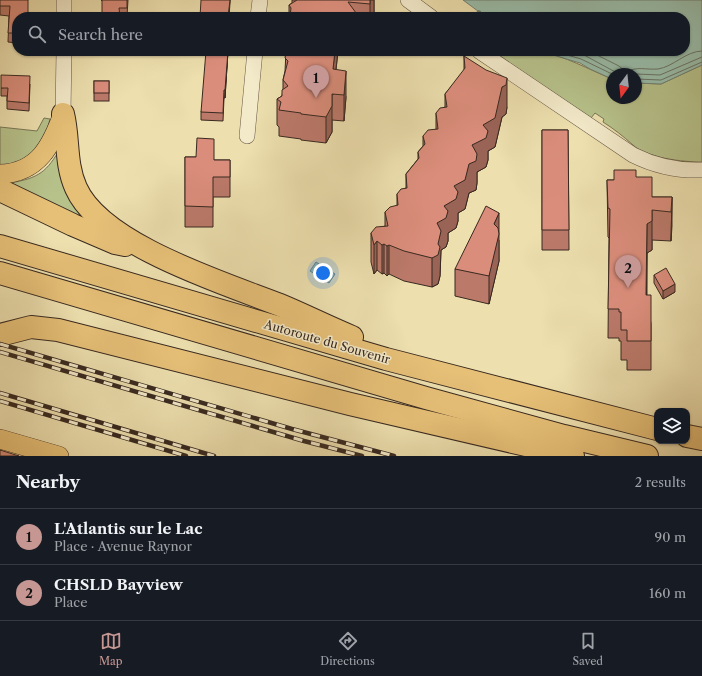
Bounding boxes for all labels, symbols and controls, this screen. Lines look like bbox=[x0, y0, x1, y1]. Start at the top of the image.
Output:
search box bbox=[12, 12, 690, 56]
icon: search bbox=[26, 23, 48, 45]
text: Search here bbox=[58, 25, 143, 44]
pin: 1 bbox=[303, 65, 329, 98]
north arrow bbox=[606, 68, 642, 104]
pin: 2 bbox=[615, 255, 641, 288]
your location bbox=[313, 263, 333, 283]
street label: Autoroute du Souvenir bbox=[261, 316, 392, 367]
map controls bbox=[654, 408, 690, 444]
button: layers bbox=[654, 408, 690, 444]
text: Nearby bbox=[16, 472, 80, 492]
text: 2 results bbox=[635, 474, 686, 490]
text: L'Atlantis sur le Lac bbox=[54, 519, 203, 538]
text: 1 bbox=[26, 529, 32, 545]
text: 90 m bbox=[655, 529, 686, 545]
text: Place · Avenue Raynor bbox=[54, 538, 192, 554]
text: CHSLD Bayview bbox=[54, 575, 183, 594]
text: 2 bbox=[25, 585, 33, 601]
text: 160 m bbox=[649, 585, 686, 601]
text: Place bbox=[54, 594, 87, 610]
tab: Map bbox=[99, 630, 123, 668]
tab: Directions bbox=[320, 630, 375, 668]
tab: Saved bbox=[573, 630, 603, 668]

